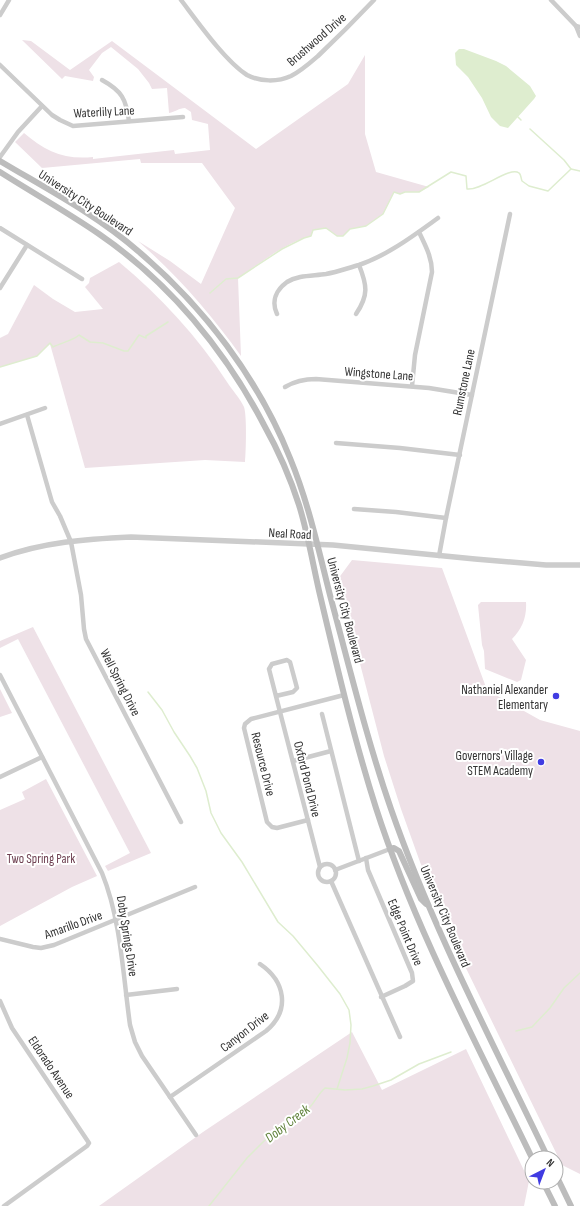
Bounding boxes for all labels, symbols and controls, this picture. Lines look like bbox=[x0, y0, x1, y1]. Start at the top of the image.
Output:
street label: Brushwood Drive bbox=[284, 10, 350, 70]
street label: Waterlily Lane bbox=[73, 102, 135, 122]
street label: University City Boulevard bbox=[35, 166, 136, 239]
street label: Rumstone Lane bbox=[449, 348, 479, 417]
street label: Wingstone Lane bbox=[344, 364, 414, 384]
street label: Neal Road bbox=[268, 525, 312, 543]
street label: University City Boulevard bbox=[323, 556, 367, 665]
street label: Well Spring Drive bbox=[96, 646, 144, 719]
place label: Nathaniel Alexander Elementary bbox=[461, 682, 548, 713]
marker: Nathaniel Alexander Elementary bbox=[551, 691, 561, 701]
street label: Resource Drive bbox=[247, 731, 279, 798]
street label: Oxford Pond Drive bbox=[290, 740, 324, 819]
place label: Governors' Village STEM Academy bbox=[456, 748, 533, 779]
marker: Governors' Village STEM Academy bbox=[536, 757, 546, 767]
park label: Two Spring Park bbox=[7, 851, 75, 867]
street label: University City Boulevard bbox=[416, 863, 474, 970]
street label: Doby Springs Drive bbox=[113, 895, 141, 978]
street label: Edge Point Drive bbox=[384, 897, 426, 968]
street label: Amarillo Drive bbox=[41, 907, 104, 943]
street label: Canyon Drive bbox=[217, 1008, 272, 1056]
street label: Eldorado Avenue bbox=[24, 1033, 78, 1102]
water label: Doby Creek bbox=[262, 1100, 314, 1146]
north arrow bbox=[524, 1150, 564, 1190]
text: N bbox=[544, 1156, 557, 1170]

